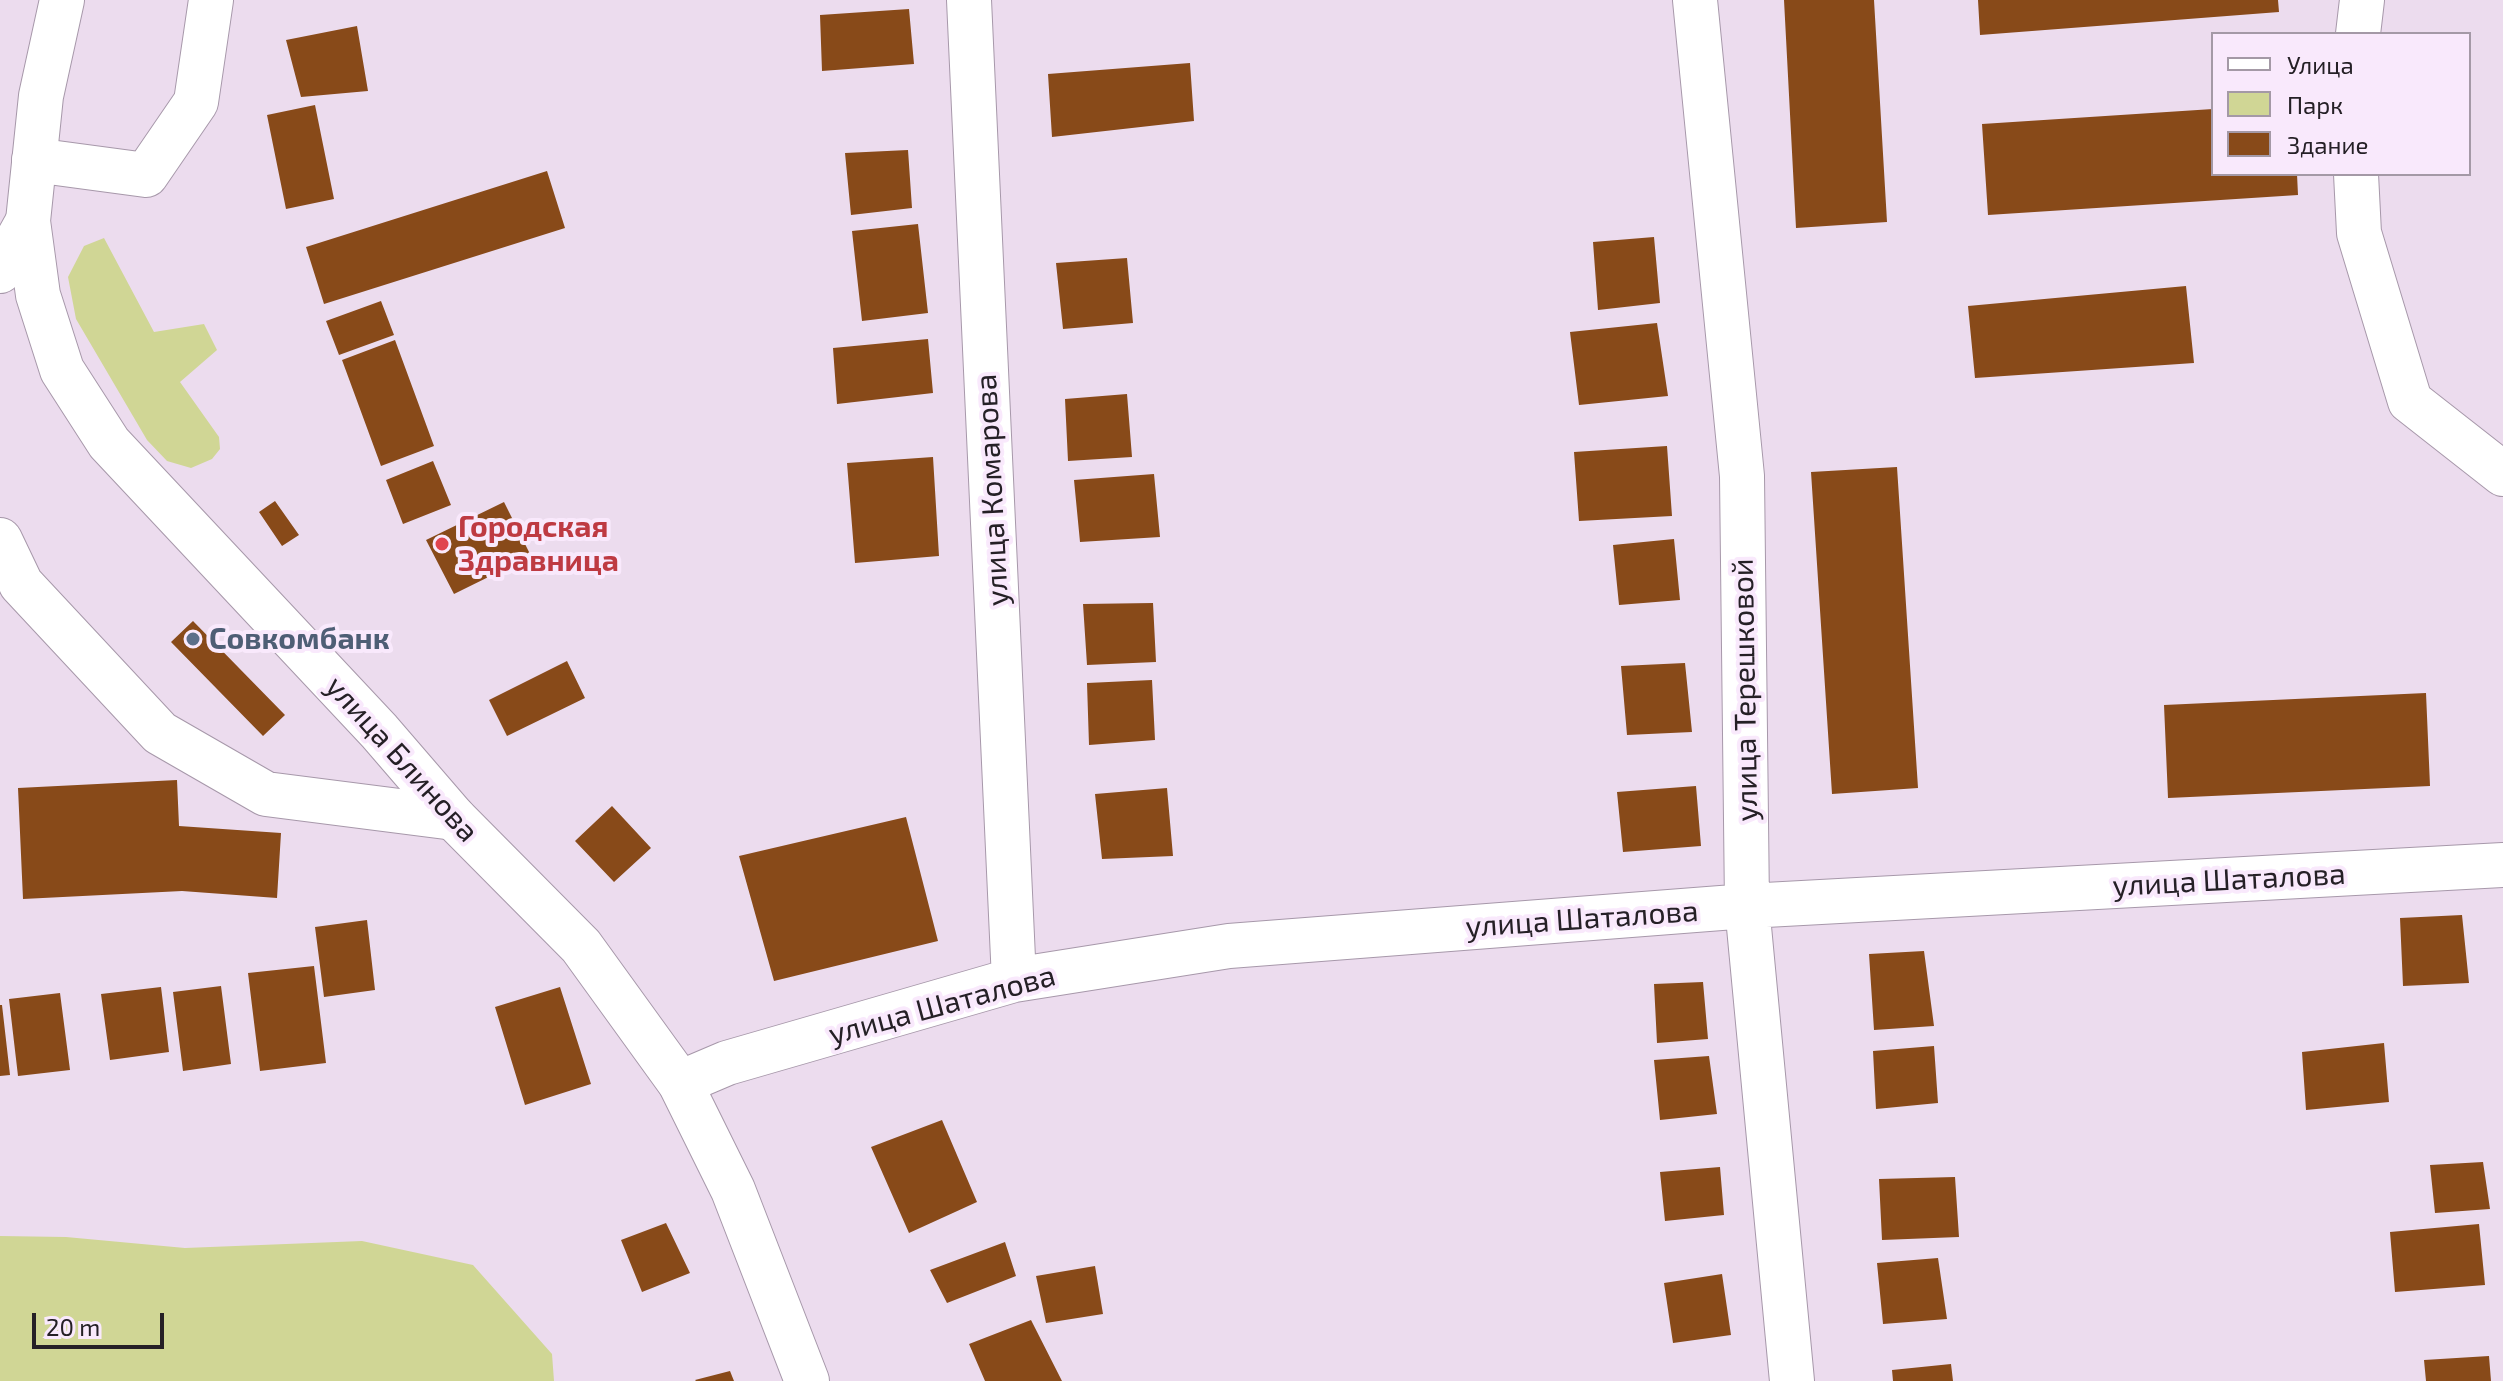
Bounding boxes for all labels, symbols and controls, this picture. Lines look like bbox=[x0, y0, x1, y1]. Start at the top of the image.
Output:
legend bbox=[2211, 32, 2471, 176]
text: Улица bbox=[2287, 50, 2354, 79]
text: Парк bbox=[2287, 90, 2343, 119]
text: Здание bbox=[2287, 130, 2369, 159]
street label: улица Комарова bbox=[968, 373, 1016, 607]
place label: Городская Здравница bbox=[458, 509, 619, 580]
marker: Городская Здравница bbox=[433, 535, 451, 553]
street label: улица Терешковой bbox=[1725, 558, 1765, 822]
place label: Совкомбанк bbox=[209, 621, 390, 657]
marker: Совкомбанк bbox=[184, 630, 202, 648]
street label: улица Блинова bbox=[318, 669, 486, 849]
street label: улица Шаталова bbox=[2112, 856, 2346, 904]
street label: улица Шаталова bbox=[1464, 893, 1700, 945]
street label: улица Шаталова bbox=[825, 957, 1059, 1053]
scale bar bbox=[36, 1297, 168, 1347]
text: 20 m bbox=[46, 1312, 100, 1341]

